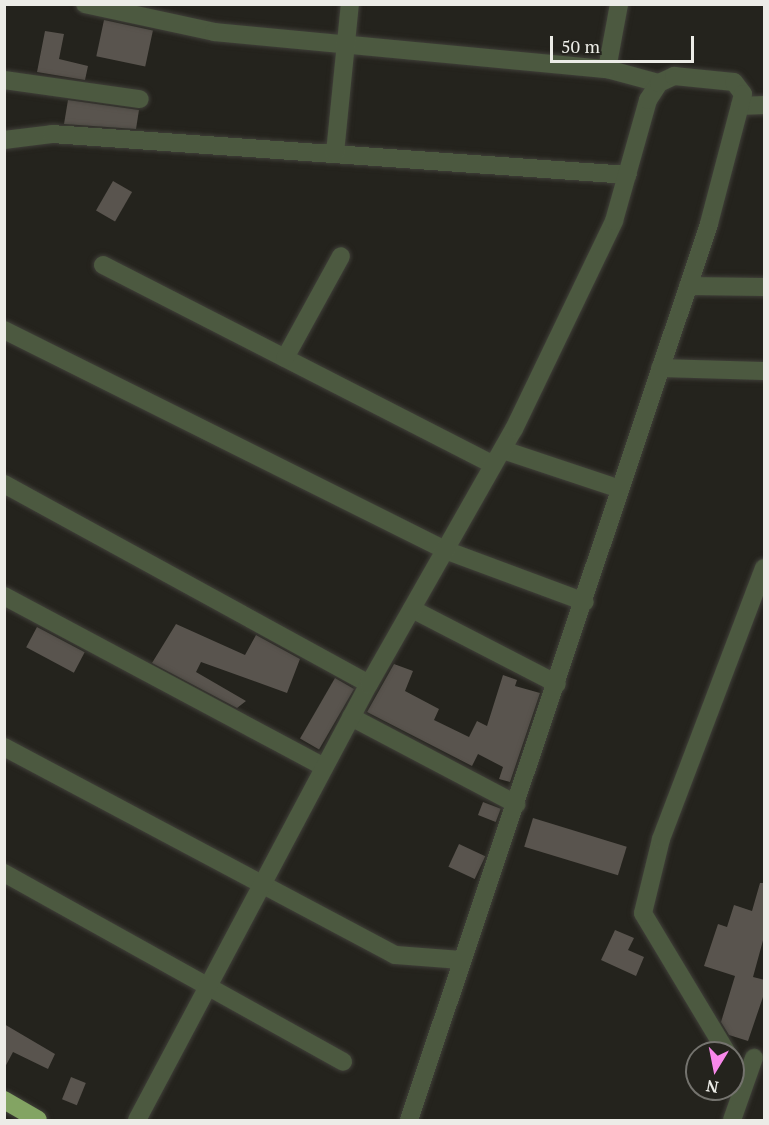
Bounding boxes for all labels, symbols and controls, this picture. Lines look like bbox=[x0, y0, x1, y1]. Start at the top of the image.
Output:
scale bar bbox=[553, 24, 697, 62]
text: 50 m bbox=[561, 34, 600, 58]
north arrow bbox=[685, 1041, 745, 1101]
text: N bbox=[704, 1075, 720, 1099]

